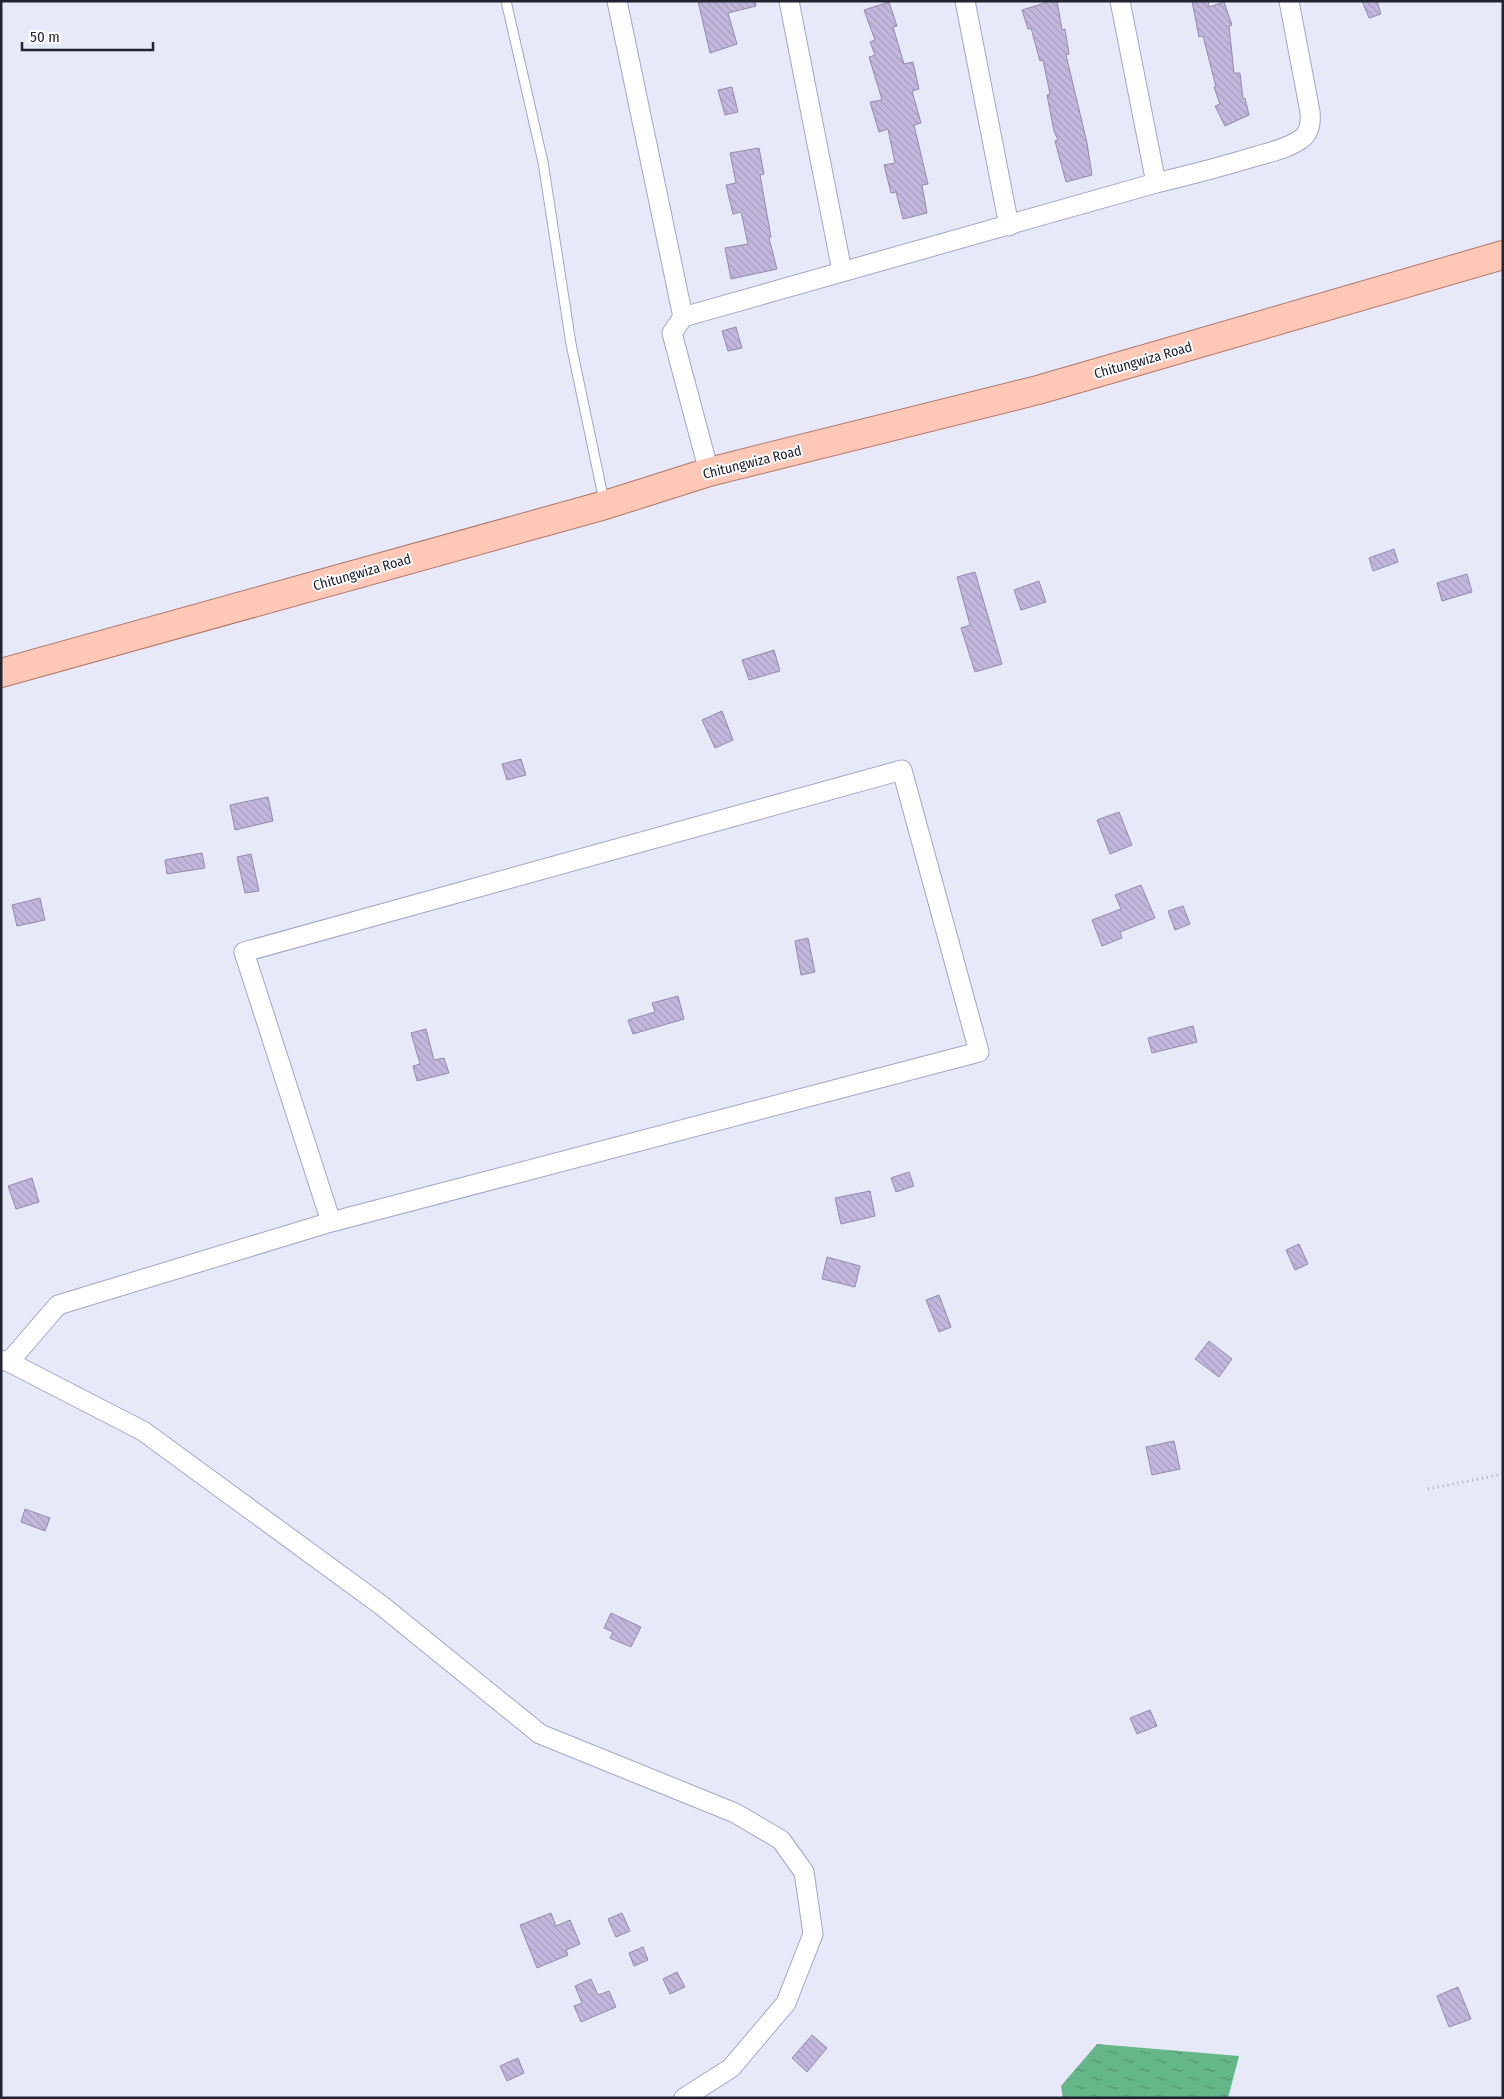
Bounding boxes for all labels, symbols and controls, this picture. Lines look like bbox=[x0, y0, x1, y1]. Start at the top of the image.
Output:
scale bar bbox=[22, 20, 154, 52]
text: 50 m bbox=[30, 28, 60, 46]
street label: Chitungwiza Road bbox=[1092, 338, 1194, 383]
street label: Chitungwiza Road bbox=[701, 442, 803, 483]
street label: Chitungwiza Road bbox=[311, 550, 413, 595]

